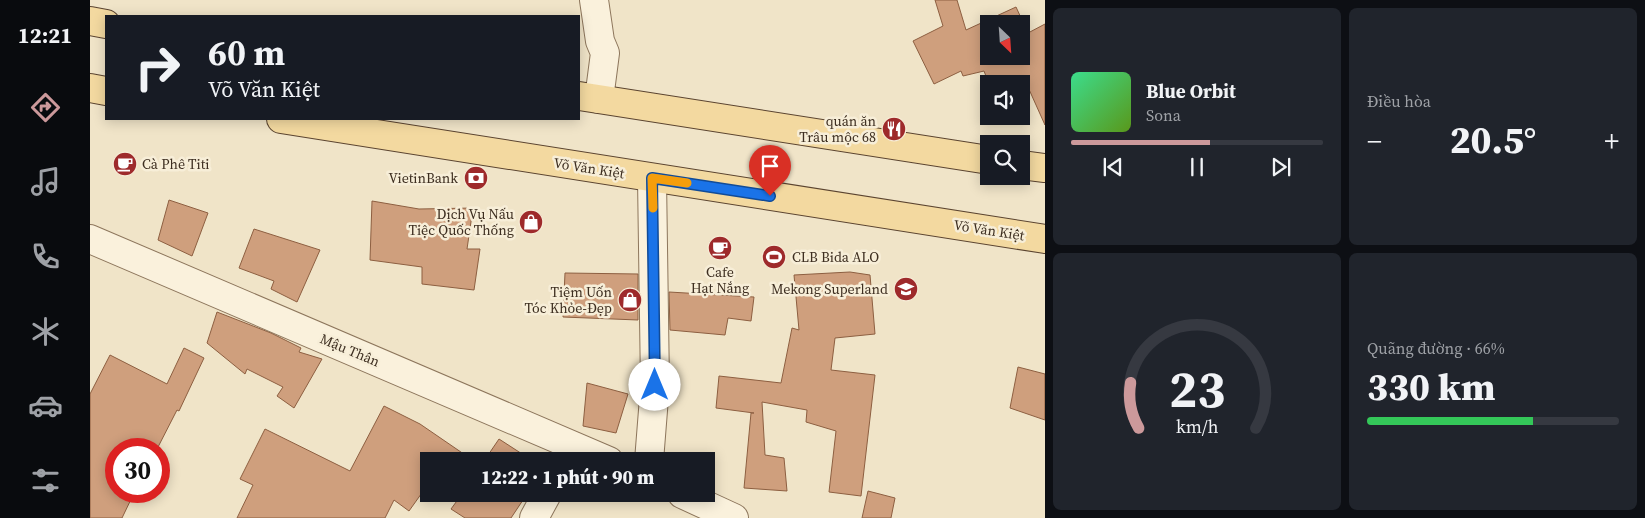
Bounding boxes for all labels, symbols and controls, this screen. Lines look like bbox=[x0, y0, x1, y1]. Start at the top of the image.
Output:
north arrow bbox=[980, 15, 1030, 65]
map controls bbox=[980, 15, 1030, 185]
text: 12:21 bbox=[18, 20, 72, 50]
text: 60 m bbox=[208, 29, 285, 77]
icon: right bbox=[125, 35, 190, 100]
text: Võ Văn Kiệt bbox=[208, 74, 320, 104]
button: sound bbox=[980, 75, 1030, 125]
text: Blue Orbit bbox=[1146, 78, 1236, 104]
icon: directions bbox=[28, 90, 63, 125]
text: Điều hòa bbox=[1367, 90, 1431, 112]
text: Sona bbox=[1146, 104, 1181, 126]
place label: quán ăn Trâu mộc 68 bbox=[799, 111, 877, 147]
text: 20.5° bbox=[1450, 114, 1536, 166]
restaurant icon: quán ăn Trâu mộc 68 bbox=[881, 116, 907, 142]
text: − bbox=[1367, 122, 1382, 160]
text: + bbox=[1604, 122, 1619, 160]
button: search bbox=[980, 135, 1030, 185]
pin bbox=[749, 145, 791, 196]
cafe icon: Cà Phê Titi bbox=[112, 151, 138, 177]
icon: arrive bbox=[756, 152, 784, 180]
street label: Võ Văn Kiệt bbox=[552, 153, 626, 184]
icon: previous bbox=[1099, 153, 1127, 181]
icon: pause bbox=[1183, 153, 1211, 181]
icon: next bbox=[1267, 153, 1295, 181]
place label: Cà Phê Titi bbox=[142, 154, 209, 174]
icon: music bbox=[28, 164, 63, 199]
bank icon: VietinBank bbox=[463, 165, 489, 191]
place label: VietinBank bbox=[388, 168, 458, 188]
place label: Dịch Vụ Nấu Tiệc Quốc Thống bbox=[408, 204, 514, 240]
shop icon: Dịch Vụ Nấu Tiệc Quốc Thống bbox=[518, 209, 544, 235]
street label: Võ Văn Kiệt bbox=[952, 215, 1026, 246]
cafe icon: Cafe Hạt Nắng bbox=[707, 235, 733, 261]
icon: phone bbox=[28, 239, 63, 274]
sports icon: CLB Bida ALO bbox=[761, 244, 787, 270]
place label: CLB Bida ALO bbox=[792, 247, 879, 267]
place label: Cafe Hạt Nắng bbox=[691, 262, 749, 298]
school or university icon: Mekong Superland bbox=[893, 276, 919, 302]
place label: Mekong Superland bbox=[771, 279, 888, 299]
place label: Tiệm Uốn Tóc Khỏe-Đẹp bbox=[525, 282, 613, 318]
shop icon: Tiệm Uốn Tóc Khỏe-Đẹp bbox=[617, 287, 643, 313]
icon: climate bbox=[28, 314, 63, 349]
street label: Mậu Thân bbox=[317, 328, 383, 372]
text: Quãng đường · 66% bbox=[1367, 337, 1505, 359]
text: 23 bbox=[1169, 353, 1225, 424]
position arrow bbox=[628, 358, 680, 410]
text: 330 km bbox=[1367, 361, 1495, 413]
icon: car bbox=[28, 388, 63, 423]
text: km/h bbox=[1176, 414, 1219, 439]
speed limit sign: 30 bbox=[105, 438, 170, 503]
icon: filters bbox=[28, 463, 63, 498]
text: 12:22 · 1 phút · 90 m bbox=[481, 464, 654, 490]

